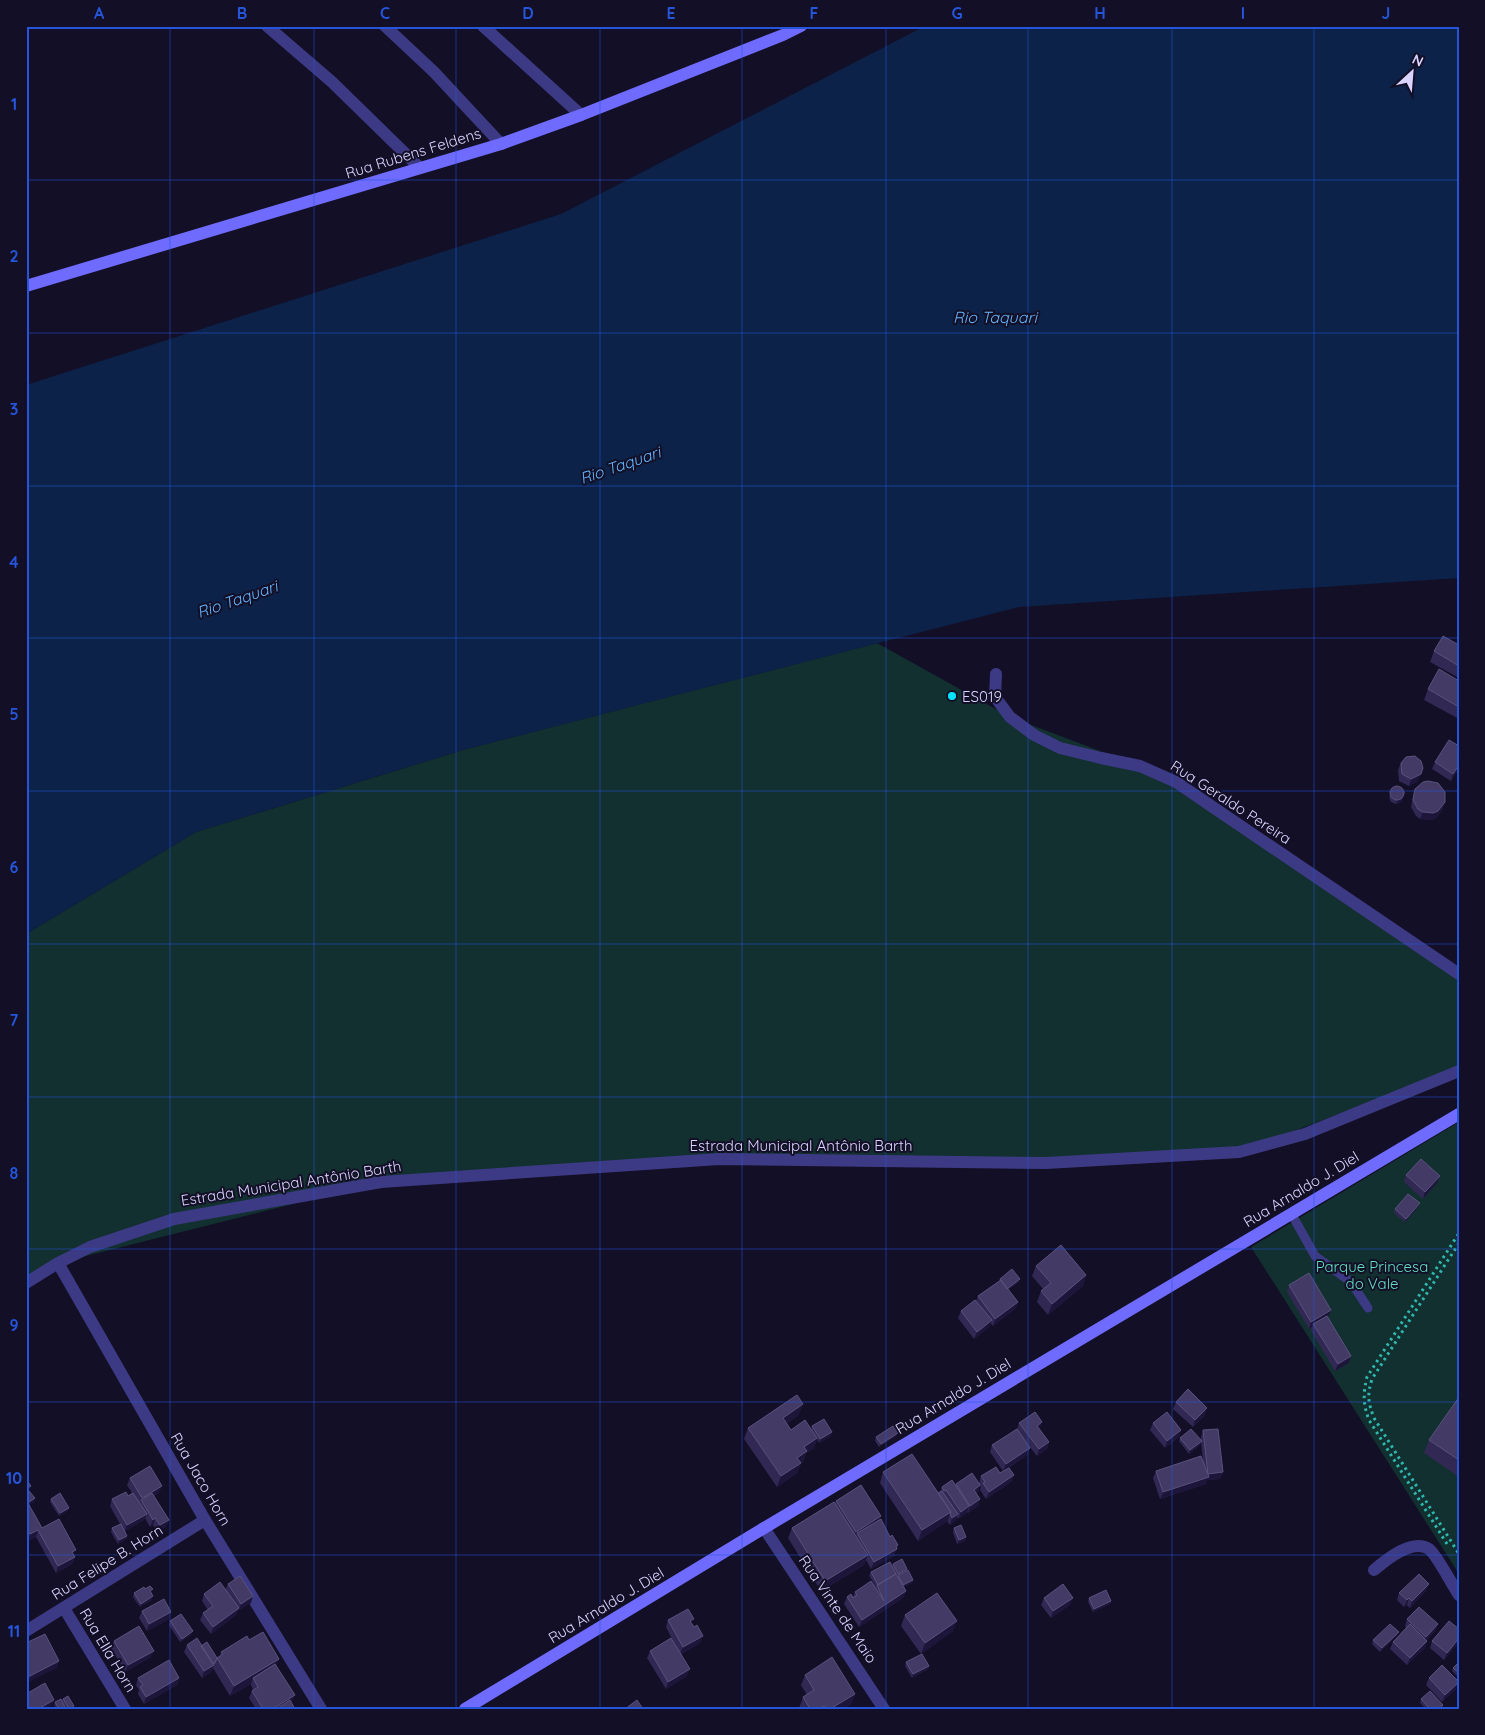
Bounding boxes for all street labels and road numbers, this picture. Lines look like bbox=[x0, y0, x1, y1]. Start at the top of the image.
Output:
street label: Rua Rubens Feldens bbox=[343, 123, 483, 183]
street label: Rua Geraldo Pereira bbox=[1167, 756, 1295, 848]
street label: Estrada Municipal Antônio Barth bbox=[690, 1136, 912, 1155]
street label: Rua Arnaldo J. Diel bbox=[1240, 1147, 1362, 1231]
street label: Estrada Municipal Antônio Barth bbox=[179, 1156, 403, 1210]
street label: Rua Arnaldo J. Diel bbox=[892, 1354, 1014, 1438]
street label: Rua Jaco Horn bbox=[167, 1429, 235, 1529]
street label: Rua Felipe B. Horn bbox=[48, 1520, 166, 1604]
street label: Rua Vinte de Maio bbox=[795, 1551, 881, 1667]
street label: Rua Arnaldo J. Diel bbox=[545, 1563, 667, 1647]
street label: Rua Ella Horn bbox=[76, 1605, 140, 1695]

